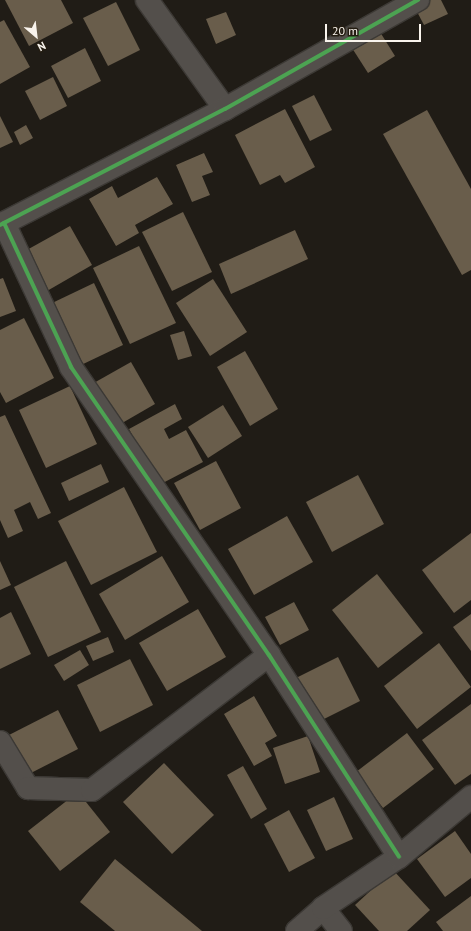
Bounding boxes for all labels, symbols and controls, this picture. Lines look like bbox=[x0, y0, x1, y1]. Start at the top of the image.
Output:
north arrow bbox=[16, 16, 56, 56]
scale bar bbox=[327, 16, 423, 42]
text: 20 m bbox=[332, 23, 358, 38]
text: N bbox=[35, 39, 48, 54]

